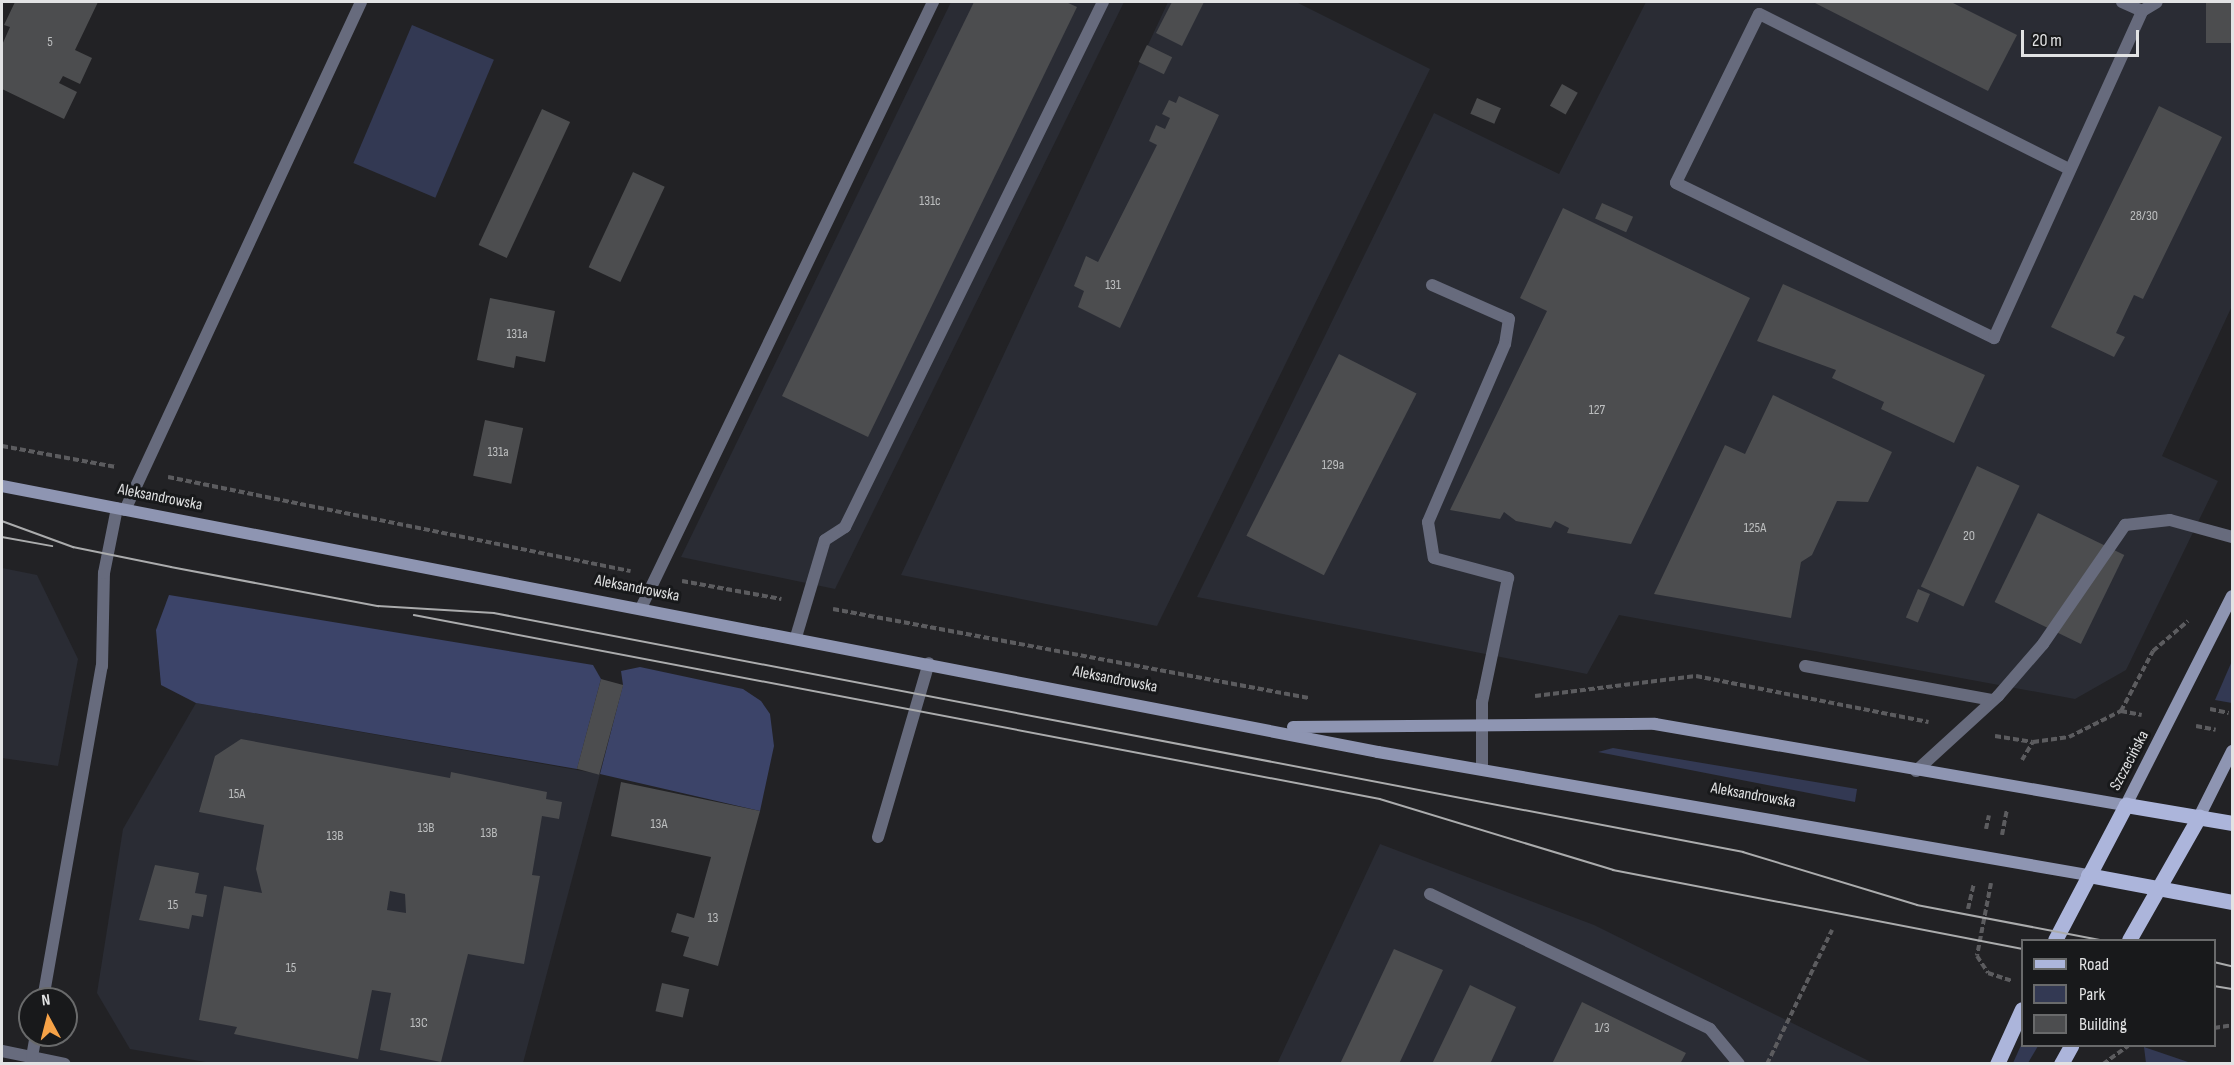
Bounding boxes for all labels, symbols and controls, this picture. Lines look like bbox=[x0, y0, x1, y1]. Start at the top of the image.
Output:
scale bar bbox=[2024, 18, 2142, 56]
text: 20 m bbox=[2032, 30, 2062, 51]
house number: 5 bbox=[47, 34, 53, 50]
house number: 131c bbox=[919, 193, 941, 209]
house number: 28/30 bbox=[2130, 208, 2158, 224]
house number: 131 bbox=[1105, 277, 1121, 293]
house number: 131a bbox=[506, 326, 528, 342]
house number: 127 bbox=[1589, 402, 1605, 418]
house number: 131a bbox=[487, 444, 509, 460]
house number: 129a bbox=[1322, 457, 1344, 473]
street label: Aleksandrowska bbox=[116, 480, 204, 516]
house number: 125A bbox=[1744, 520, 1766, 536]
house number: 20 bbox=[1963, 528, 1975, 544]
street label: Aleksandrowska bbox=[593, 571, 681, 607]
street label: Aleksandrowska bbox=[1071, 662, 1159, 698]
street label: Szczecińska bbox=[2106, 728, 2154, 794]
street label: Aleksandrowska bbox=[1709, 779, 1797, 813]
house number: 15A bbox=[229, 786, 245, 802]
house number: 13A bbox=[651, 816, 667, 832]
house number: 13B bbox=[418, 820, 434, 836]
house number: 13B bbox=[481, 825, 497, 841]
house number: 13B bbox=[327, 828, 343, 844]
house number: 15 bbox=[168, 897, 178, 913]
house number: 13 bbox=[708, 910, 718, 926]
legend bbox=[2021, 939, 2216, 1047]
text: Road bbox=[2079, 954, 2109, 975]
house number: 15 bbox=[286, 960, 296, 976]
text: Park bbox=[2079, 984, 2105, 1005]
north arrow bbox=[18, 987, 78, 1047]
text: N bbox=[41, 991, 51, 1011]
text: Building bbox=[2079, 1014, 2127, 1035]
house number: 13C bbox=[410, 1015, 428, 1031]
house number: 1/3 bbox=[1594, 1020, 1610, 1036]

